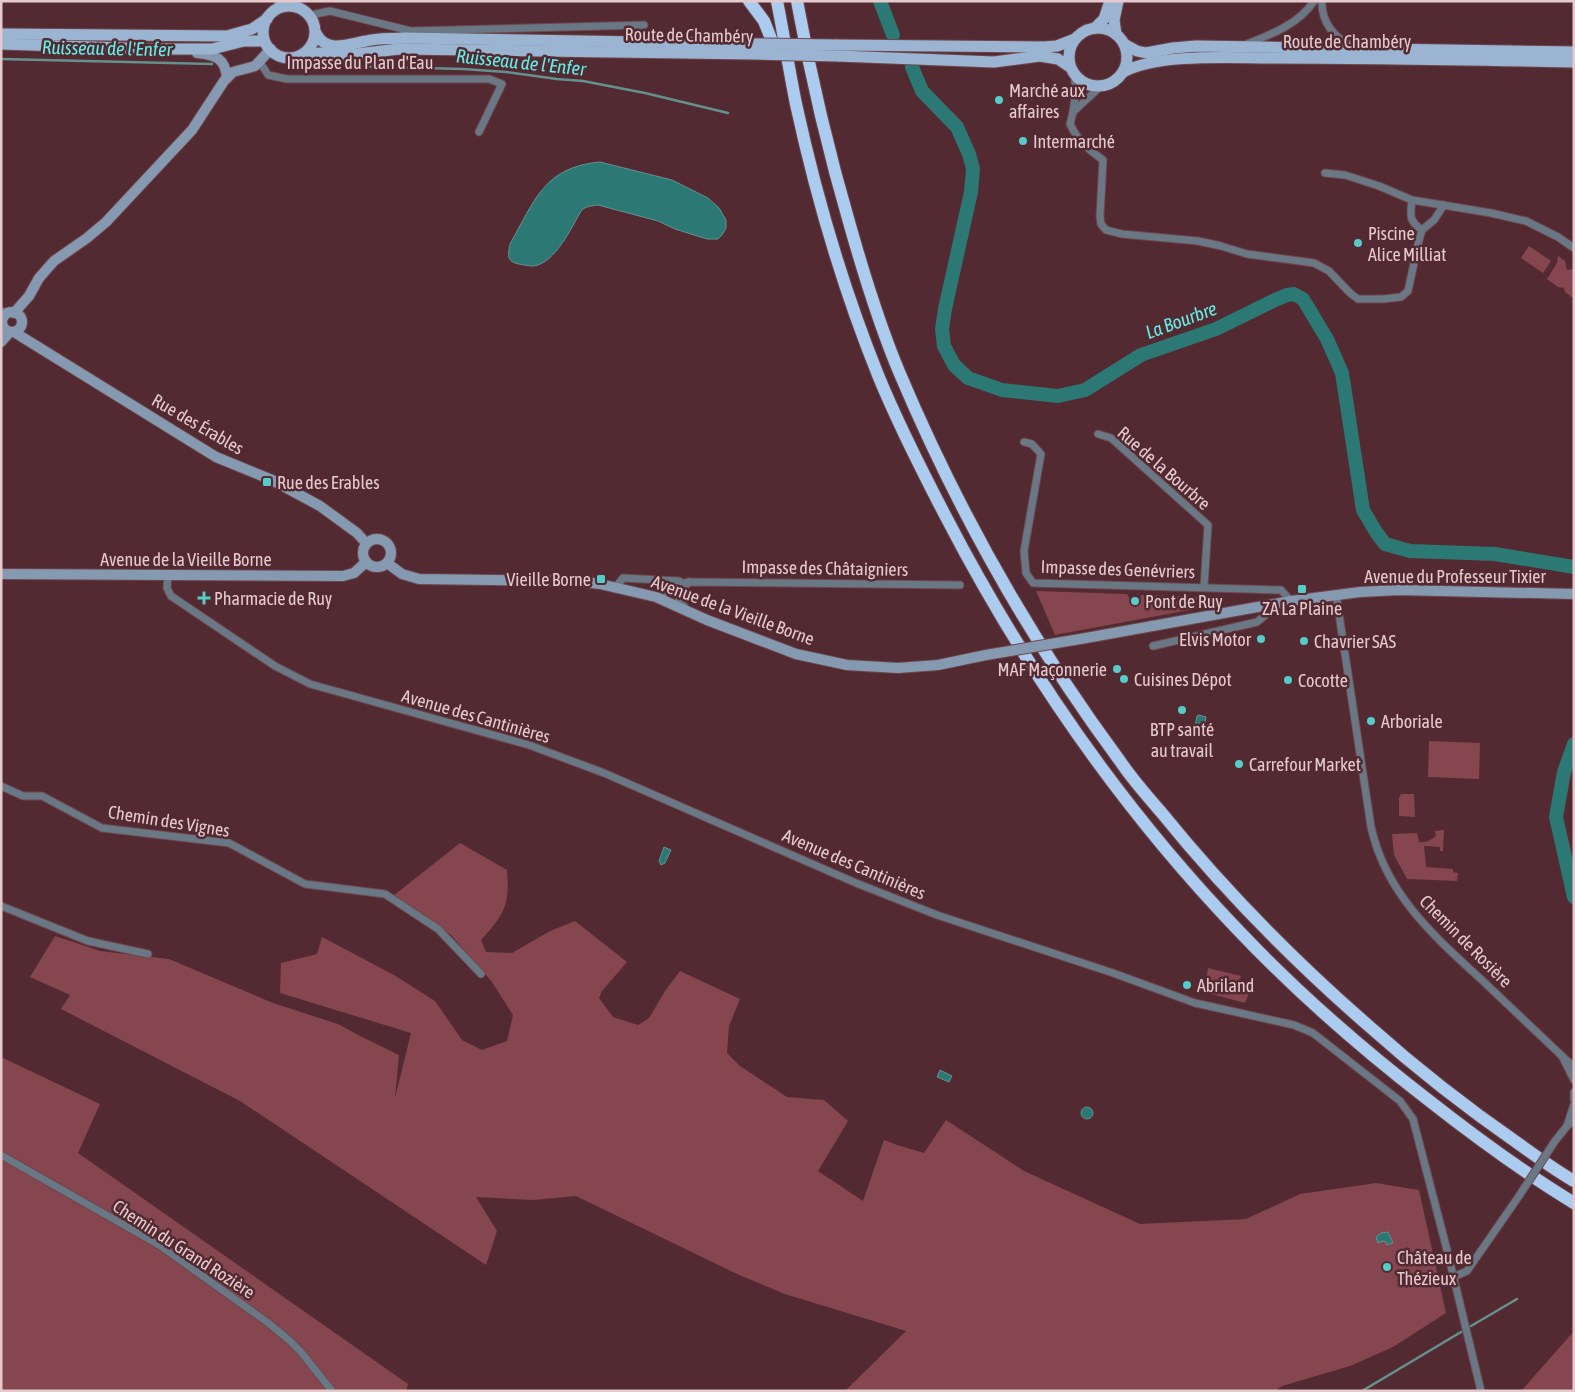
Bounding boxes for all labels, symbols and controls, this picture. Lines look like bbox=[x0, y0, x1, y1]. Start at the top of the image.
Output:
street label: Route de Chambéry bbox=[625, 23, 753, 47]
street label: Route de Chambéry bbox=[1283, 31, 1411, 52]
water label: Ruisseau de l'Enfer bbox=[42, 36, 174, 60]
water label: Ruisseau de l'Enfer bbox=[455, 44, 588, 80]
street label: Impasse du Plan d'Eau bbox=[287, 52, 433, 73]
place label: Marché aux affaires bbox=[1009, 80, 1085, 122]
marker: Marché aux affaires bbox=[993, 94, 1005, 106]
place label: Intermarché bbox=[1033, 131, 1115, 152]
marker: Intermarché bbox=[1017, 135, 1029, 147]
place label: Piscine Alice Milliat bbox=[1368, 223, 1446, 265]
marker: Piscine Alice Milliat bbox=[1352, 237, 1364, 249]
water label: La Bourbre bbox=[1142, 297, 1220, 343]
street label: Rue des Érables bbox=[148, 389, 248, 459]
street label: Rue de la Bourbre bbox=[1113, 422, 1215, 514]
place label: Rue des Erables bbox=[277, 472, 380, 493]
marker: Rue des Erables bbox=[261, 476, 273, 488]
street label: Avenue de la Vieille Borne bbox=[100, 549, 272, 570]
street label: Impasse des Châtaigniers bbox=[741, 556, 909, 580]
street label: Impasse des Genévriers bbox=[1040, 556, 1196, 582]
street label: Avenue du Professeur Tixier bbox=[1364, 566, 1547, 587]
place label: Vieille Borne bbox=[507, 569, 591, 590]
street label: Avenue de la Vieille Borne bbox=[649, 571, 817, 649]
marker: Vieille Borne bbox=[595, 573, 607, 585]
marker: ZA La Plaine bbox=[1296, 583, 1308, 595]
place label: Pharmacie de Ruy bbox=[214, 588, 332, 609]
place label: Pont de Ruy bbox=[1145, 591, 1223, 612]
marker: Pharmacie de Ruy bbox=[198, 592, 210, 604]
marker: Pont de Ruy bbox=[1129, 595, 1141, 607]
place label: ZA La Plaine bbox=[1262, 598, 1342, 619]
place label: Elvis Motor bbox=[1179, 629, 1252, 650]
place label: Chavrier SAS bbox=[1314, 631, 1396, 652]
marker: Elvis Motor bbox=[1255, 633, 1267, 645]
marker: Chavrier SAS bbox=[1298, 635, 1310, 647]
place label: MAF Maçonnerie bbox=[998, 659, 1107, 680]
marker: MAF Maçonnerie bbox=[1111, 663, 1123, 675]
place label: Cuisines Dépot bbox=[1134, 669, 1232, 690]
place label: Cocotte bbox=[1298, 670, 1348, 691]
marker: Cuisines Dépot bbox=[1118, 673, 1130, 685]
marker: Cocotte bbox=[1282, 674, 1294, 686]
street label: Avenue des Cantinières bbox=[399, 685, 553, 747]
marker: BTP santé au travail bbox=[1176, 704, 1188, 716]
place label: Arboriale bbox=[1381, 711, 1443, 732]
marker: Arboriale bbox=[1365, 715, 1377, 727]
place label: BTP santé au travail bbox=[1150, 719, 1214, 761]
place label: Carrefour Market bbox=[1249, 754, 1361, 775]
marker: Carrefour Market bbox=[1233, 758, 1245, 770]
street label: Chemin des Vignes bbox=[107, 801, 231, 841]
street label: Avenue des Cantinières bbox=[779, 824, 929, 904]
street label: Chemin de Rosière bbox=[1415, 890, 1517, 992]
place label: Abriland bbox=[1197, 975, 1254, 996]
marker: Abriland bbox=[1181, 979, 1193, 991]
street label: Chemin du Grand Rozière bbox=[109, 1195, 259, 1303]
place label: Château de Thézieux bbox=[1397, 1247, 1472, 1289]
marker: Château de Thézieux bbox=[1381, 1261, 1393, 1273]

